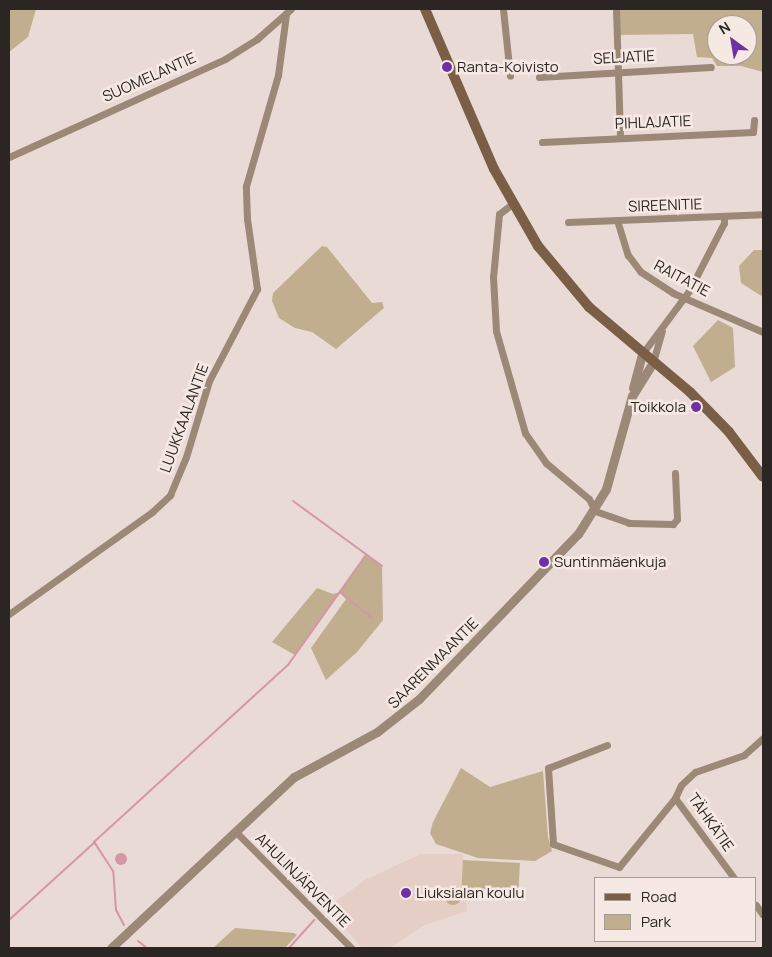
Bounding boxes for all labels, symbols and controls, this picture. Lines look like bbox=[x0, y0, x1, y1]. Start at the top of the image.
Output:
north arrow bbox=[707, 15, 757, 65]
text: N bbox=[715, 17, 734, 38]
street label: SELJATIE bbox=[593, 46, 655, 68]
street label: SUOMELANTIE bbox=[100, 48, 198, 106]
place label: Ranta-Koivisto bbox=[457, 58, 559, 76]
marker: Ranta-Koivisto bbox=[441, 61, 453, 73]
street label: PIHLAJATIE bbox=[615, 112, 691, 132]
street label: SIREENITIE bbox=[628, 195, 702, 215]
street label: RAITATIE bbox=[651, 256, 713, 300]
street label: LUUKKAALANTIE bbox=[156, 361, 212, 475]
place label: Toikkola bbox=[630, 398, 686, 416]
marker: Toikkola bbox=[690, 401, 702, 413]
place label: Suntinmäenkuja bbox=[554, 553, 666, 571]
marker: Suntinmäenkuja bbox=[538, 556, 550, 568]
street label: SAARENMAANTIE bbox=[384, 614, 482, 712]
street label: TÄHKÄTIE bbox=[684, 789, 738, 855]
street label: AHULINJÄRVENTIE bbox=[252, 829, 354, 931]
legend bbox=[594, 877, 757, 942]
place label: Liuksialan koulu bbox=[416, 884, 524, 902]
text: Road bbox=[641, 886, 677, 907]
marker: Liuksialan koulu bbox=[400, 887, 412, 899]
text: Park bbox=[641, 911, 671, 932]

